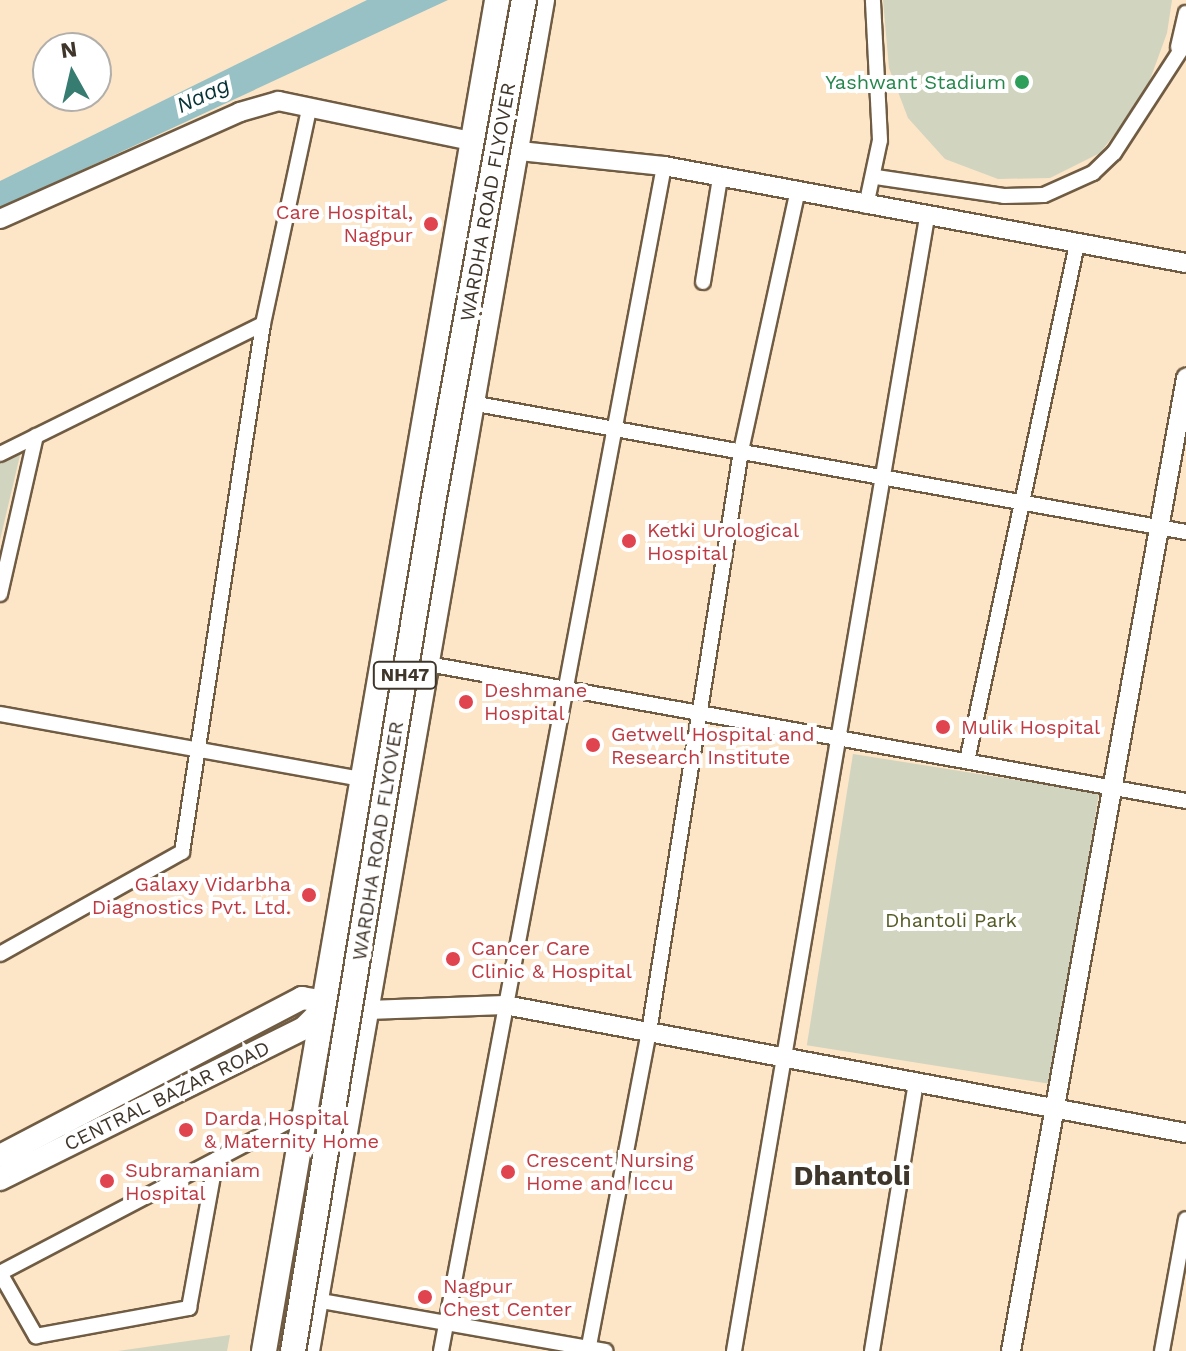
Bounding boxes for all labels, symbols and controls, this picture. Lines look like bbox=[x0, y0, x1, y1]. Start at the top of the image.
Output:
north arrow bbox=[32, 32, 112, 112]
text: N bbox=[59, 36, 79, 63]
place label: Yashwant Stadium bbox=[825, 70, 1006, 94]
water label: Naag bbox=[172, 71, 234, 119]
marker: Yashwant Stadium bbox=[1013, 73, 1031, 91]
street label: WARDHA ROAD FLYOVER bbox=[455, 80, 521, 324]
place label: Care Hospital, Nagpur bbox=[276, 200, 413, 247]
marker: Care Hospital, Nagpur bbox=[420, 213, 442, 235]
place label: Ketki Urological Hospital bbox=[647, 518, 799, 565]
marker: Ketki Urological Hospital bbox=[618, 530, 640, 552]
road number: NH47 bbox=[371, 661, 439, 689]
place label: Deshmane Hospital bbox=[484, 678, 587, 725]
marker: Deshmane Hospital bbox=[455, 691, 477, 713]
place label: Mulik Hospital bbox=[961, 715, 1101, 739]
marker: Mulik Hospital bbox=[932, 716, 954, 738]
street label: WARDHA ROAD FLYOVER bbox=[347, 719, 409, 963]
place label: Getwell Hospital and Research Institute bbox=[611, 722, 816, 769]
marker: Getwell Hospital and Research Institute bbox=[582, 734, 604, 756]
place label: Galaxy Vidarbha Diagnostics Pvt. Ltd. bbox=[92, 872, 291, 919]
marker: Galaxy Vidarbha Diagnostics Pvt. Ltd. bbox=[298, 884, 320, 906]
park label: Dhantoli Park bbox=[885, 908, 1017, 932]
place label: Cancer Care Clinic & Hospital bbox=[471, 936, 632, 983]
marker: Cancer Care Clinic & Hospital bbox=[442, 948, 464, 970]
street label: CENTRAL BAZAR ROAD bbox=[60, 1036, 274, 1156]
place label: Darda Hospital & Maternity Home bbox=[204, 1106, 380, 1153]
marker: Darda Hospital & Maternity Home bbox=[175, 1119, 197, 1141]
place label: Crescent Nursing Home and Iccu bbox=[526, 1148, 693, 1195]
place label: Subramaniam Hospital bbox=[125, 1158, 260, 1205]
district label: Dhantoli bbox=[793, 1159, 911, 1193]
marker: Crescent Nursing Home and Iccu bbox=[497, 1161, 519, 1183]
marker: Subramaniam Hospital bbox=[96, 1170, 118, 1192]
place label: Nagpur Chest Center bbox=[443, 1274, 572, 1321]
marker: Nagpur Chest Center bbox=[414, 1286, 436, 1308]

